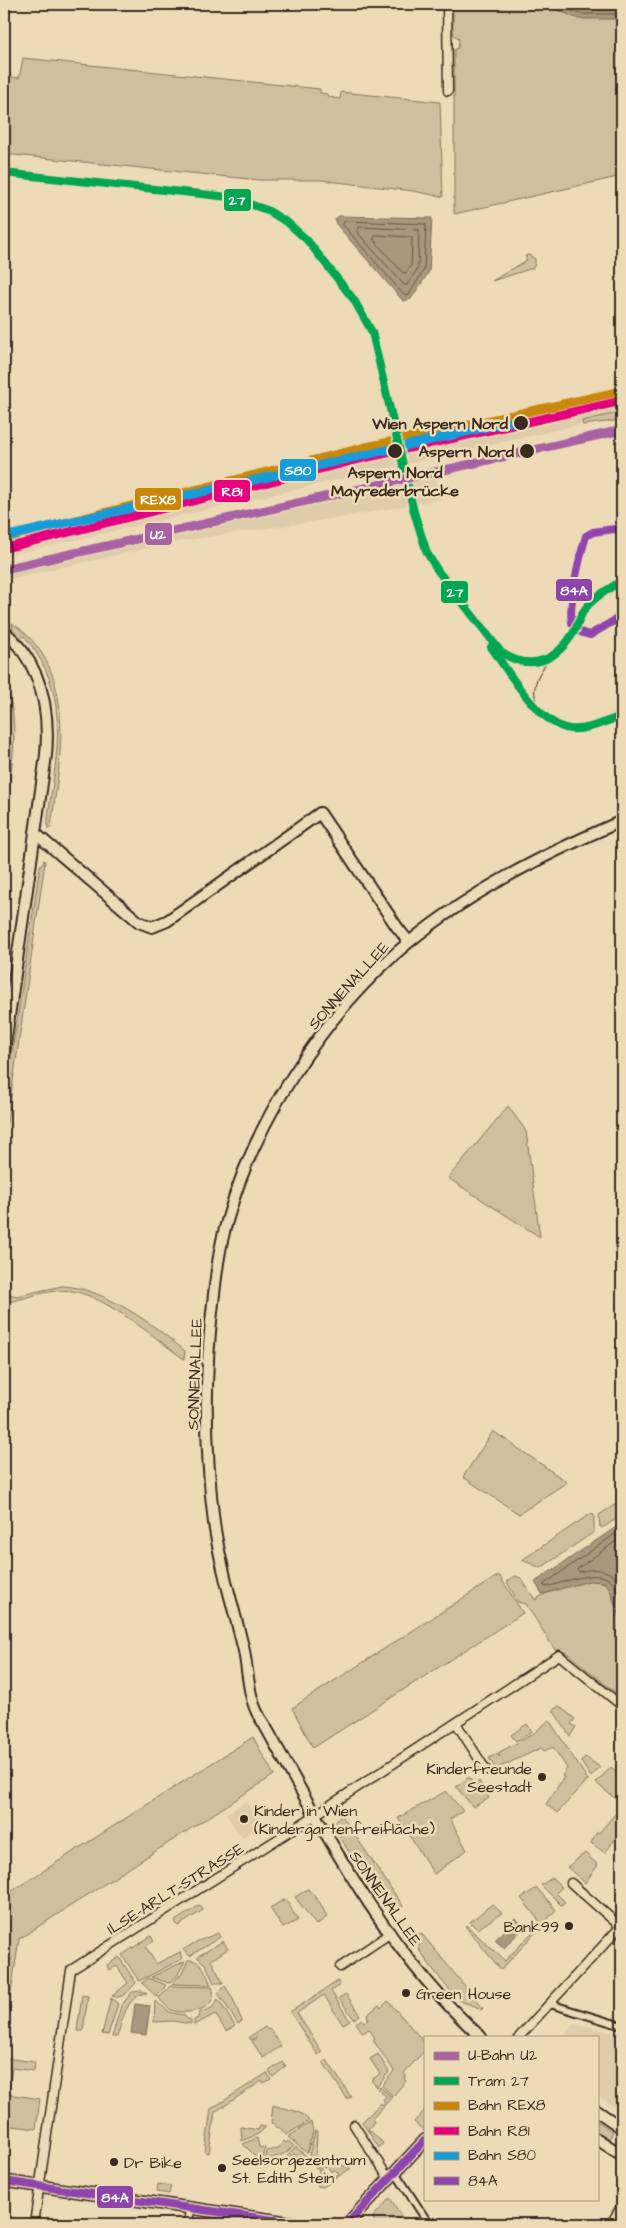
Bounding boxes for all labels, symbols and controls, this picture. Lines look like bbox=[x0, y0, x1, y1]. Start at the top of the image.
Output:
line badge: 27 bbox=[223, 188, 252, 212]
text: 27 bbox=[228, 191, 246, 211]
place label: Wien Aspern Nord bbox=[371, 413, 509, 435]
marker: Wien Aspern Nord bbox=[512, 414, 530, 432]
place label: Aspern Nord bbox=[419, 441, 515, 463]
marker: Aspern Nord Mayrederbrücke bbox=[386, 442, 404, 460]
marker: Aspern Nord bbox=[518, 442, 536, 460]
line badge: S80 bbox=[279, 458, 317, 482]
text: S80 bbox=[284, 461, 312, 481]
place label: Aspern Nord Mayrederbrücke bbox=[331, 462, 459, 503]
line badge: R81 bbox=[213, 479, 251, 503]
text: R81 bbox=[222, 482, 243, 502]
line badge: REX8 bbox=[134, 487, 182, 511]
text: REX8 bbox=[140, 490, 176, 510]
line badge: U2 bbox=[144, 522, 173, 546]
text: U2 bbox=[150, 525, 167, 545]
line badge: 84A bbox=[555, 578, 593, 602]
line badge: 27 bbox=[440, 580, 469, 604]
text: 84A bbox=[560, 581, 589, 601]
text: 27 bbox=[446, 583, 464, 603]
street label: SONNENALLEE bbox=[303, 936, 395, 1035]
street label: SONNENALLEE bbox=[182, 1317, 208, 1430]
place label: Kinderfreunde Seestadt bbox=[426, 1758, 533, 1798]
marker: Kinderfreunde Seestadt bbox=[536, 1771, 548, 1783]
place label: Kinder in Wien (Kindergartenfreifläche) bbox=[254, 1800, 435, 1841]
marker: Kinder in Wien (Kindergartenfreifläche) bbox=[238, 1813, 250, 1825]
street label: ILSE-ARLT-STRASSE bbox=[103, 1837, 249, 1940]
street label: SONNENALLEE bbox=[344, 1846, 427, 1951]
place label: Bank99 bbox=[503, 1916, 559, 1938]
marker: Bank99 bbox=[563, 1920, 575, 1932]
place label: Green House bbox=[416, 1983, 511, 2005]
marker: Green House bbox=[400, 1987, 412, 1999]
legend bbox=[424, 2036, 598, 2200]
text: U-Bahn U2 bbox=[468, 2045, 538, 2066]
text: Tram 27 bbox=[468, 2071, 529, 2092]
text: Bahn REX8 bbox=[468, 2095, 546, 2116]
text: Bahn R81 bbox=[468, 2121, 530, 2142]
text: Bahn S80 bbox=[468, 2145, 537, 2166]
place label: Seelsorgezentrum St. Edith Stein bbox=[232, 2149, 366, 2189]
place label: Dr Bike bbox=[124, 2152, 182, 2174]
marker: Dr Bike bbox=[108, 2156, 120, 2168]
marker: Seelsorgezentrum St. Edith Stein bbox=[216, 2162, 228, 2174]
text: 84A bbox=[468, 2171, 498, 2192]
line badge: 84A bbox=[96, 2185, 134, 2209]
text: 84A bbox=[101, 2188, 130, 2208]

